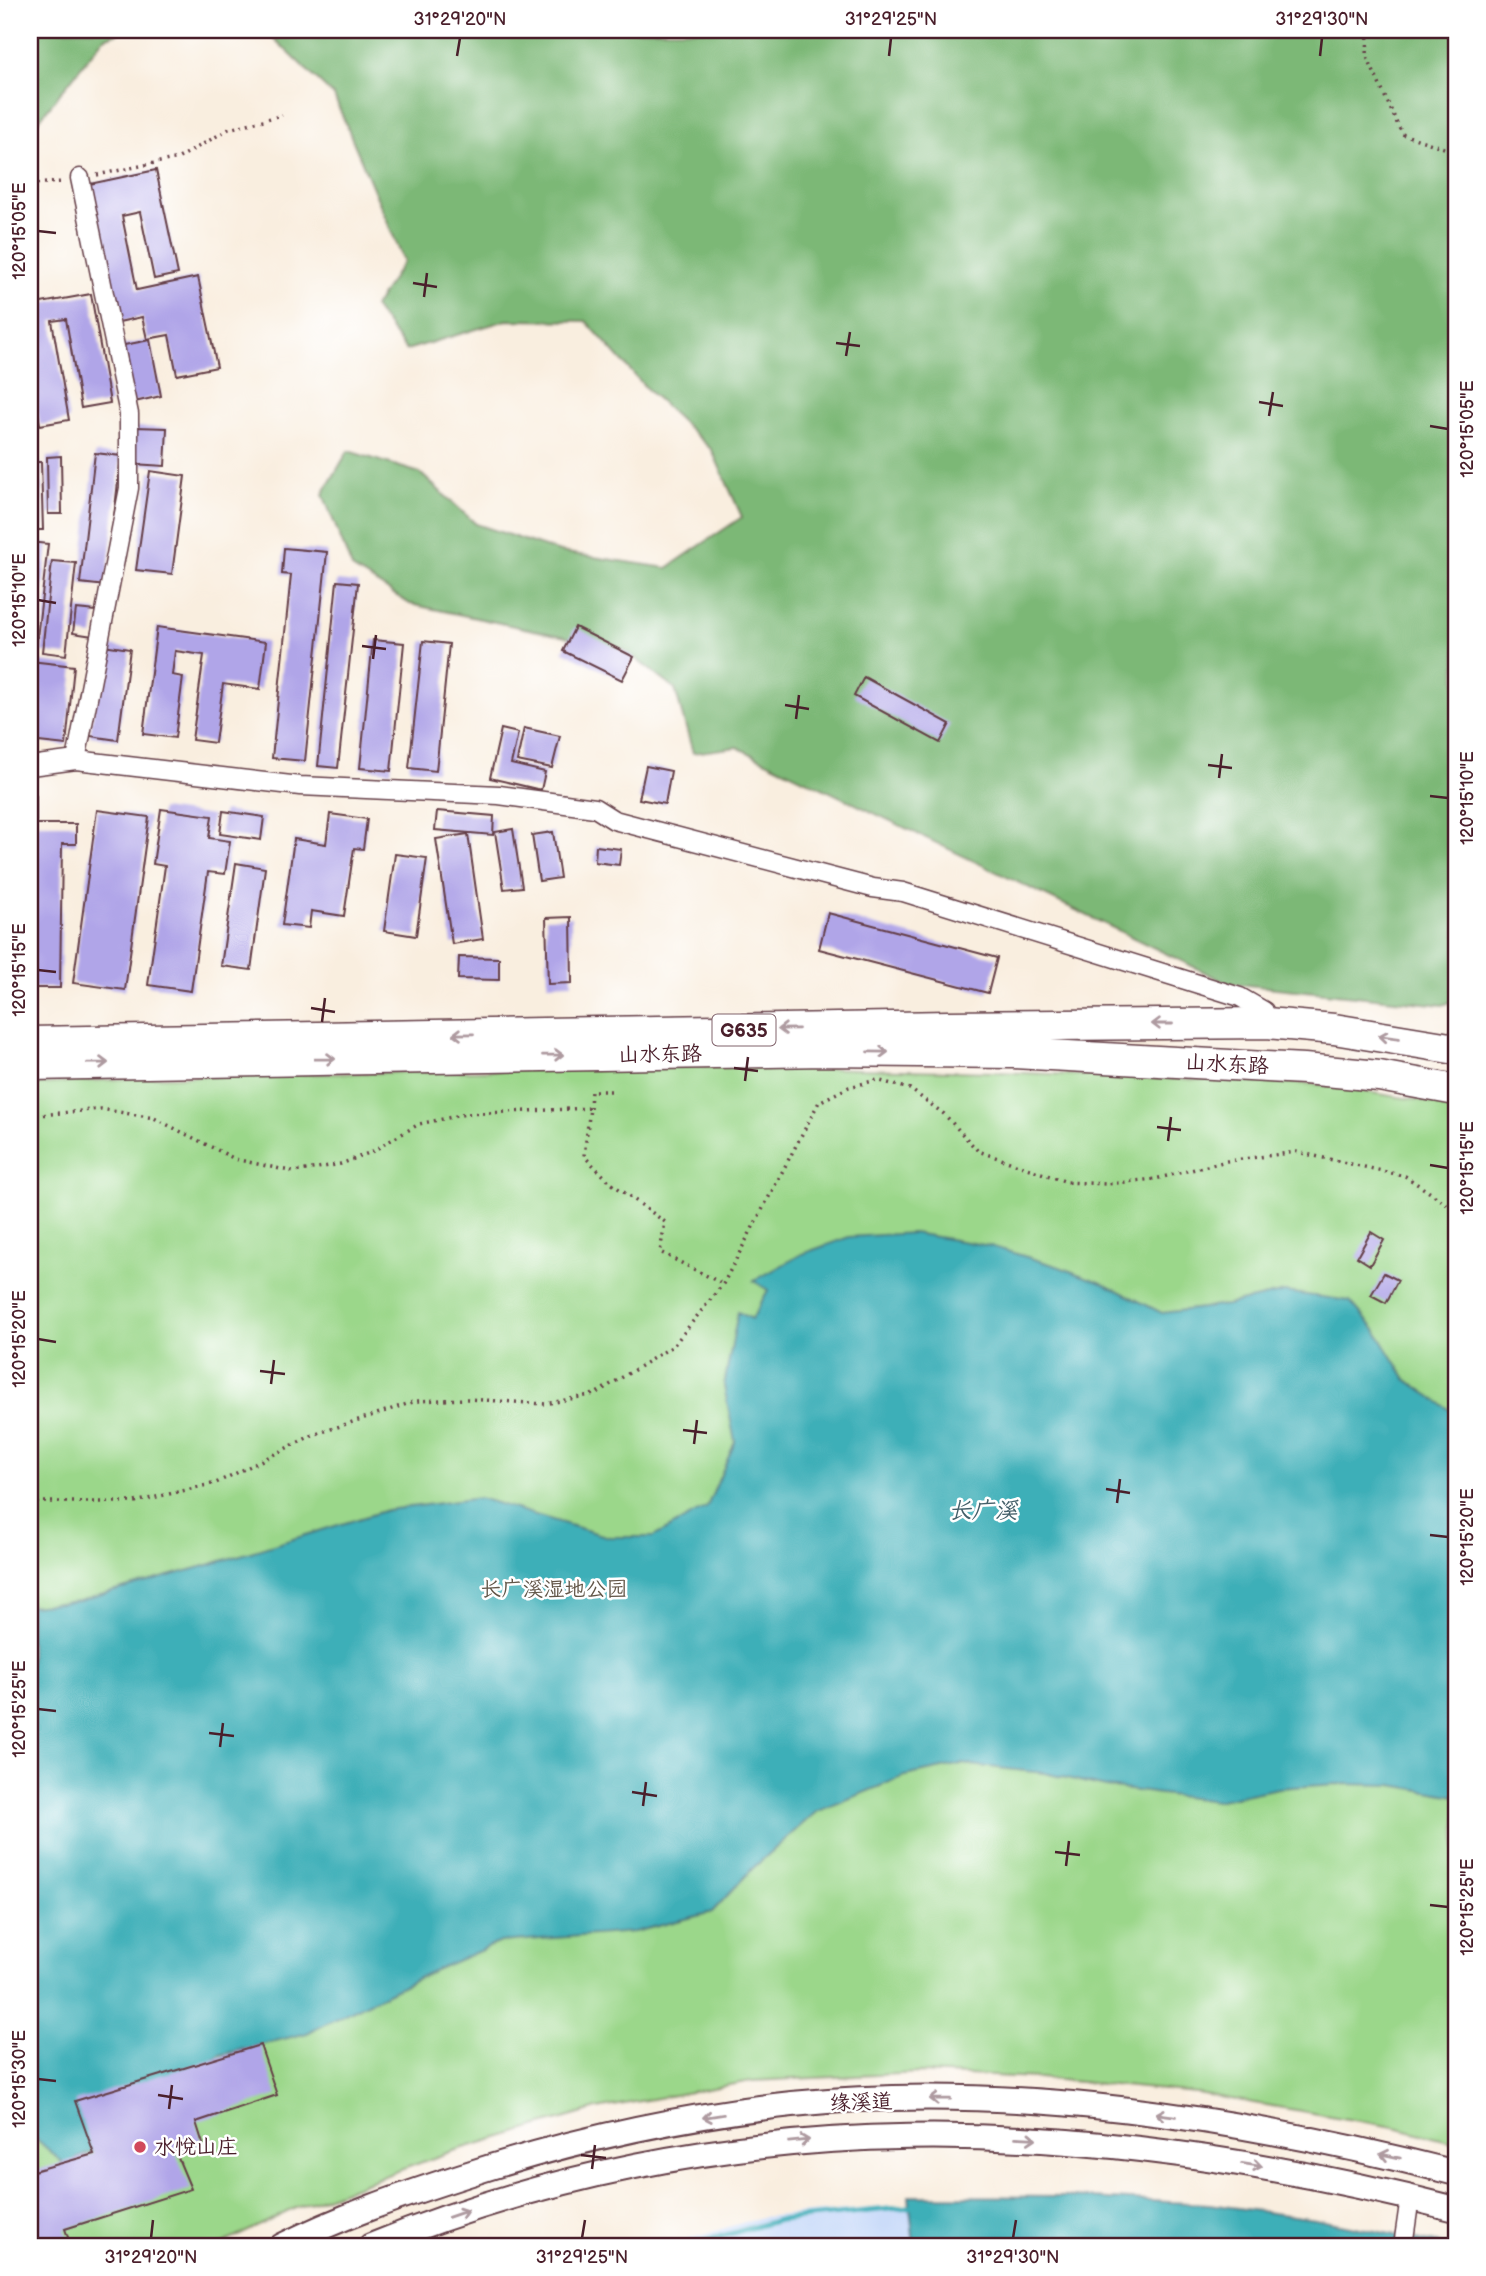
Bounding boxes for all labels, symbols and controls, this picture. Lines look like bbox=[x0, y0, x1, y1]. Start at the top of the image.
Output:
text: 31°29'20"N bbox=[414, 9, 506, 30]
text: 31°29'25"N bbox=[845, 9, 937, 30]
text: 31°29'30"N bbox=[1275, 9, 1369, 30]
text: 120°15'05"E bbox=[9, 182, 30, 280]
text: 120°15'05"E bbox=[1457, 380, 1478, 478]
text: 120°15'10"E bbox=[9, 553, 30, 647]
text: 120°15'10"E bbox=[1457, 751, 1478, 845]
text: 120°15'15"E bbox=[9, 923, 30, 1017]
road number: G635 bbox=[712, 1014, 776, 1046]
one-way arrow bbox=[1151, 1017, 1174, 1031]
one-way arrow bbox=[777, 1022, 800, 1036]
one-way arrow bbox=[451, 1027, 474, 1041]
one-way arrow bbox=[1378, 1031, 1401, 1044]
street label: 山水东路 bbox=[618, 1041, 702, 1068]
one-way arrow bbox=[867, 1045, 890, 1059]
one-way arrow bbox=[541, 1048, 564, 1062]
street label: 山水东路 bbox=[1184, 1050, 1270, 1079]
one-way arrow bbox=[314, 1052, 337, 1066]
one-way arrow bbox=[86, 1057, 109, 1070]
text: 120°15'15"E bbox=[1457, 1121, 1478, 1215]
text: 120°15'20"E bbox=[9, 1290, 30, 1388]
text: 120°15'20"E bbox=[1457, 1488, 1478, 1586]
water label: 长广溪 bbox=[949, 1497, 1020, 1525]
park label: 长广溪湿地公园 bbox=[481, 1577, 628, 1602]
text: 120°15'25"E bbox=[9, 1660, 30, 1758]
text: 120°15'25"E bbox=[1457, 1858, 1478, 1956]
text: 120°15'30"E bbox=[9, 2030, 30, 2128]
street label: 缘溪道 bbox=[829, 2089, 893, 2116]
one-way arrow bbox=[928, 2093, 951, 2106]
one-way arrow bbox=[1156, 2108, 1178, 2121]
one-way arrow bbox=[702, 2110, 725, 2123]
one-way arrow bbox=[1014, 2132, 1037, 2145]
one-way arrow bbox=[787, 2134, 810, 2147]
place label: 水悦山庄 bbox=[154, 2135, 238, 2160]
marker: 水悦山庄 bbox=[132, 2139, 148, 2155]
one-way arrow bbox=[1379, 2149, 1402, 2163]
one-way arrow bbox=[1240, 2159, 1263, 2172]
one-way arrow bbox=[446, 2207, 468, 2219]
text: 31°29'20"N bbox=[105, 2247, 197, 2268]
text: 31°29'25"N bbox=[536, 2247, 628, 2268]
text: 31°29'30"N bbox=[966, 2247, 1060, 2268]

